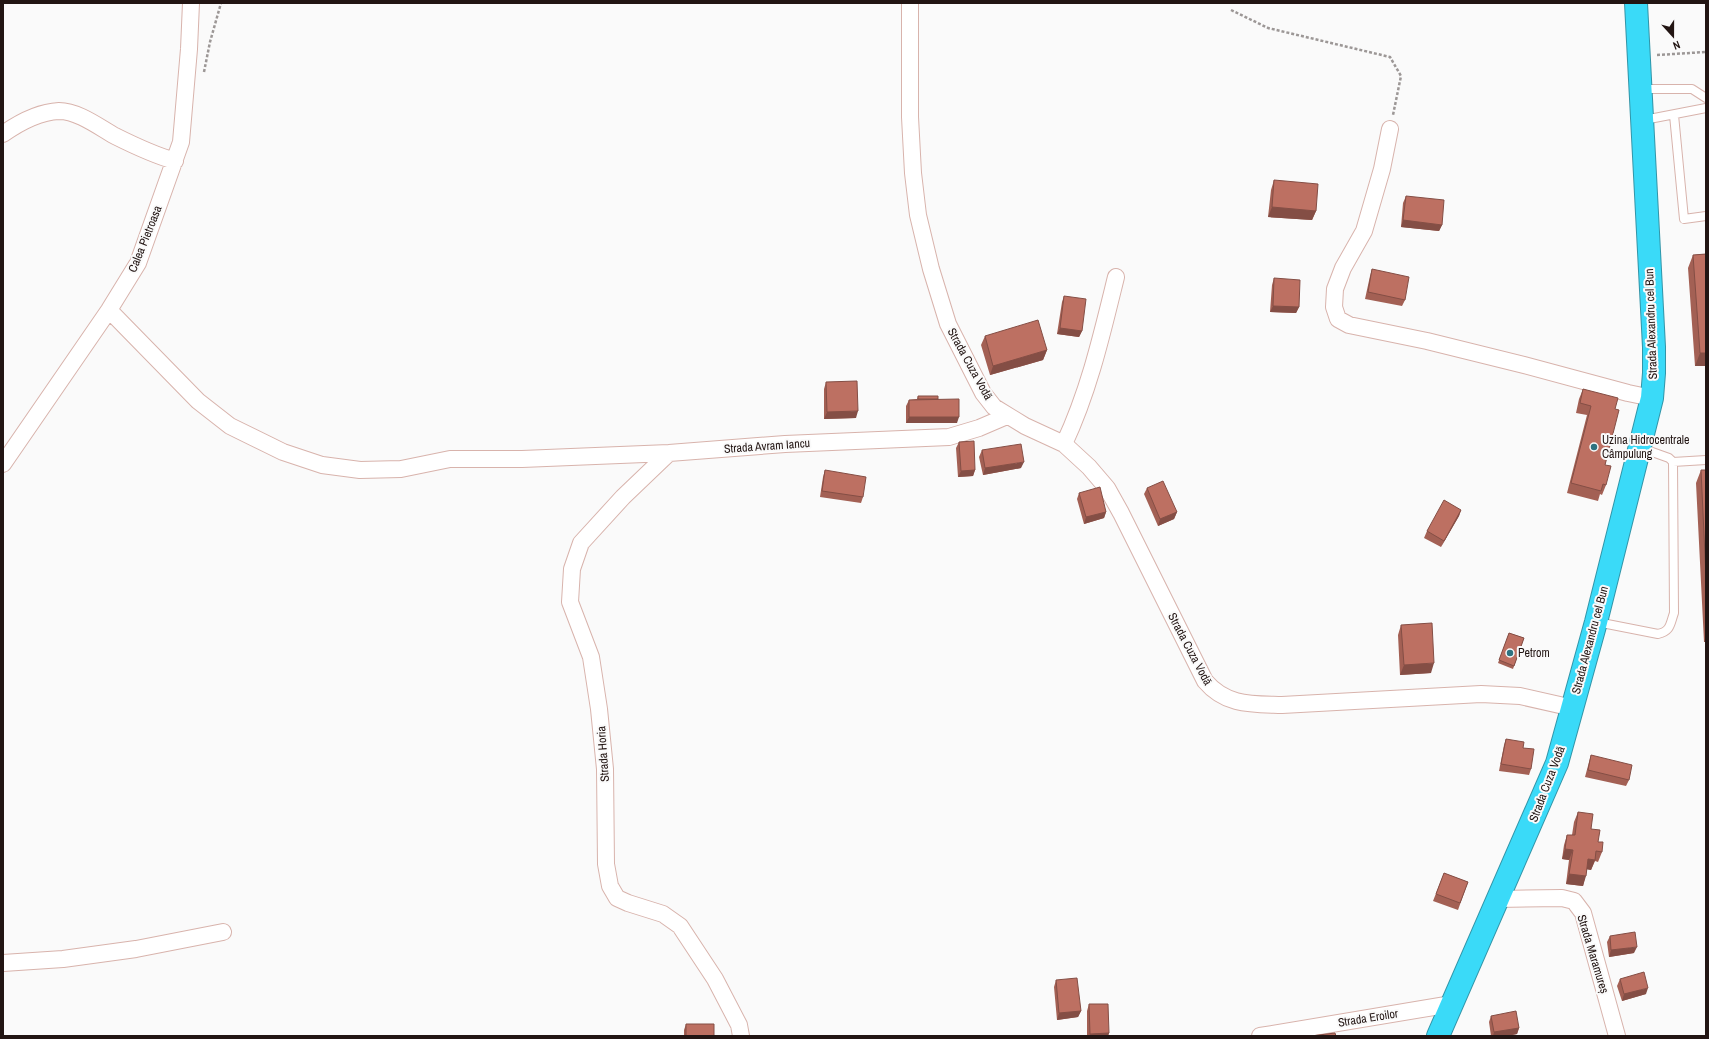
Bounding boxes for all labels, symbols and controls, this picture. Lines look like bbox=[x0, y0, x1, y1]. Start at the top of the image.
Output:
north arrow bbox=[1653, 16, 1693, 56]
text: N bbox=[1671, 38, 1682, 53]
street label: Calea Pietroasa bbox=[124, 203, 166, 275]
street label: Strada Alexandru cel Bun bbox=[1641, 268, 1661, 380]
street label: Strada Cuza Vodă bbox=[944, 325, 997, 403]
place label: Uzina Hidrocentrale Câmpulung bbox=[1602, 432, 1690, 462]
street label: Strada Avram Iancu bbox=[723, 435, 811, 457]
marker: Uzina Hidrocentrale Câmpulung bbox=[1589, 442, 1599, 452]
street label: Strada Alexandru cel Bun bbox=[1568, 584, 1612, 696]
street label: Strada Cuza Vodă bbox=[1164, 610, 1216, 688]
place label: Petrom bbox=[1518, 645, 1550, 661]
marker: Petrom bbox=[1505, 648, 1515, 658]
street label: Strada Horia bbox=[593, 725, 613, 782]
street label: Strada Cuza Vodă bbox=[1525, 743, 1569, 824]
street label: Strada Maramureș bbox=[1573, 913, 1613, 995]
street label: Strada Eroilor bbox=[1337, 1005, 1400, 1031]

